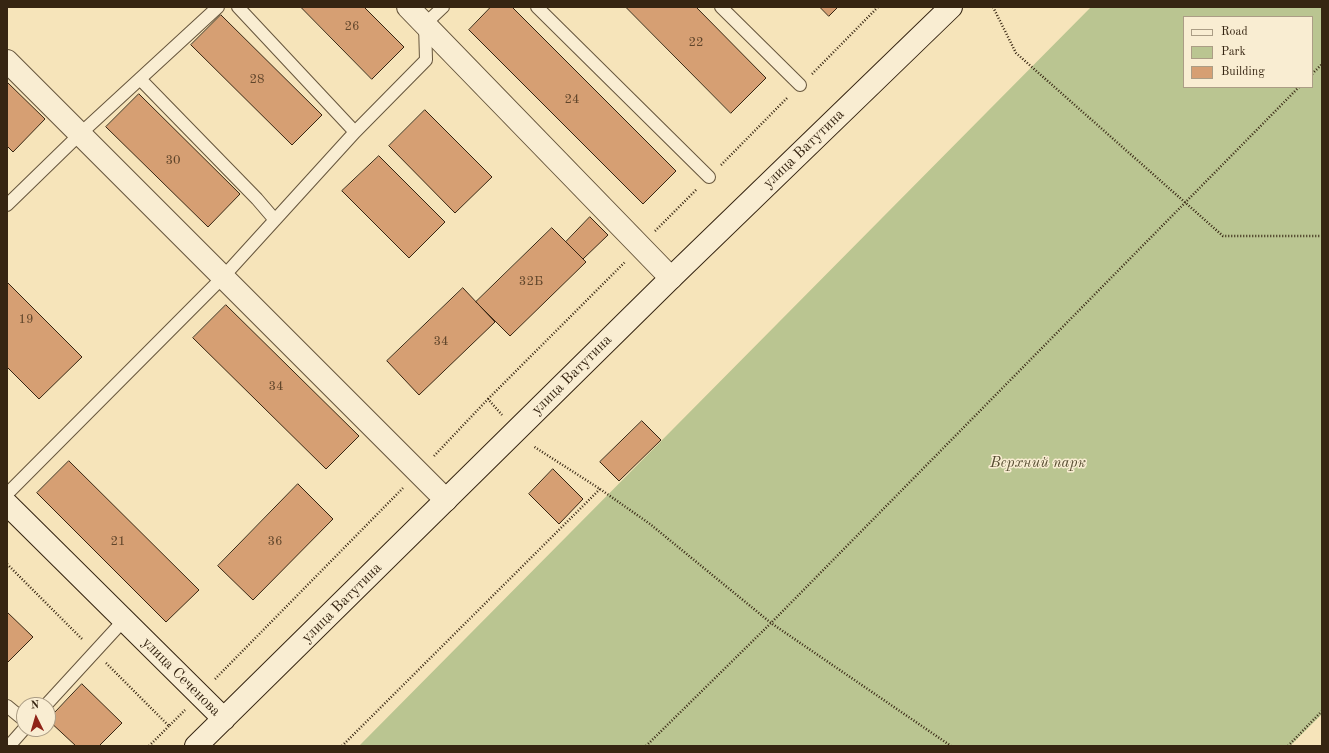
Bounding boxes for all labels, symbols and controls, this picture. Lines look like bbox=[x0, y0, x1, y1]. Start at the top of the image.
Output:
legend bbox=[1183, 16, 1313, 88]
house number: 26 bbox=[344, 19, 360, 35]
text: Road bbox=[1221, 26, 1248, 38]
house number: 22 bbox=[688, 35, 704, 51]
text: Park bbox=[1221, 46, 1246, 58]
text: Building bbox=[1221, 66, 1265, 78]
house number: 28 bbox=[249, 72, 265, 88]
house number: 24 bbox=[564, 92, 580, 108]
street label: улица Ватутина bbox=[760, 106, 848, 192]
house number: 30 bbox=[165, 153, 181, 169]
house number: 32Б bbox=[519, 274, 543, 290]
house number: 19 bbox=[18, 312, 34, 328]
street label: улица Ватутина bbox=[528, 331, 616, 419]
house number: 34 bbox=[433, 334, 449, 350]
house number: 34 bbox=[268, 379, 284, 395]
park label: Верхний парк bbox=[990, 454, 1086, 472]
house number: 21 bbox=[110, 534, 126, 550]
house number: 36 bbox=[267, 534, 283, 550]
street label: улица Ватутина bbox=[298, 559, 386, 647]
street label: улица Сеченова bbox=[138, 634, 224, 720]
north arrow bbox=[16, 697, 56, 737]
text: N bbox=[30, 700, 40, 711]

